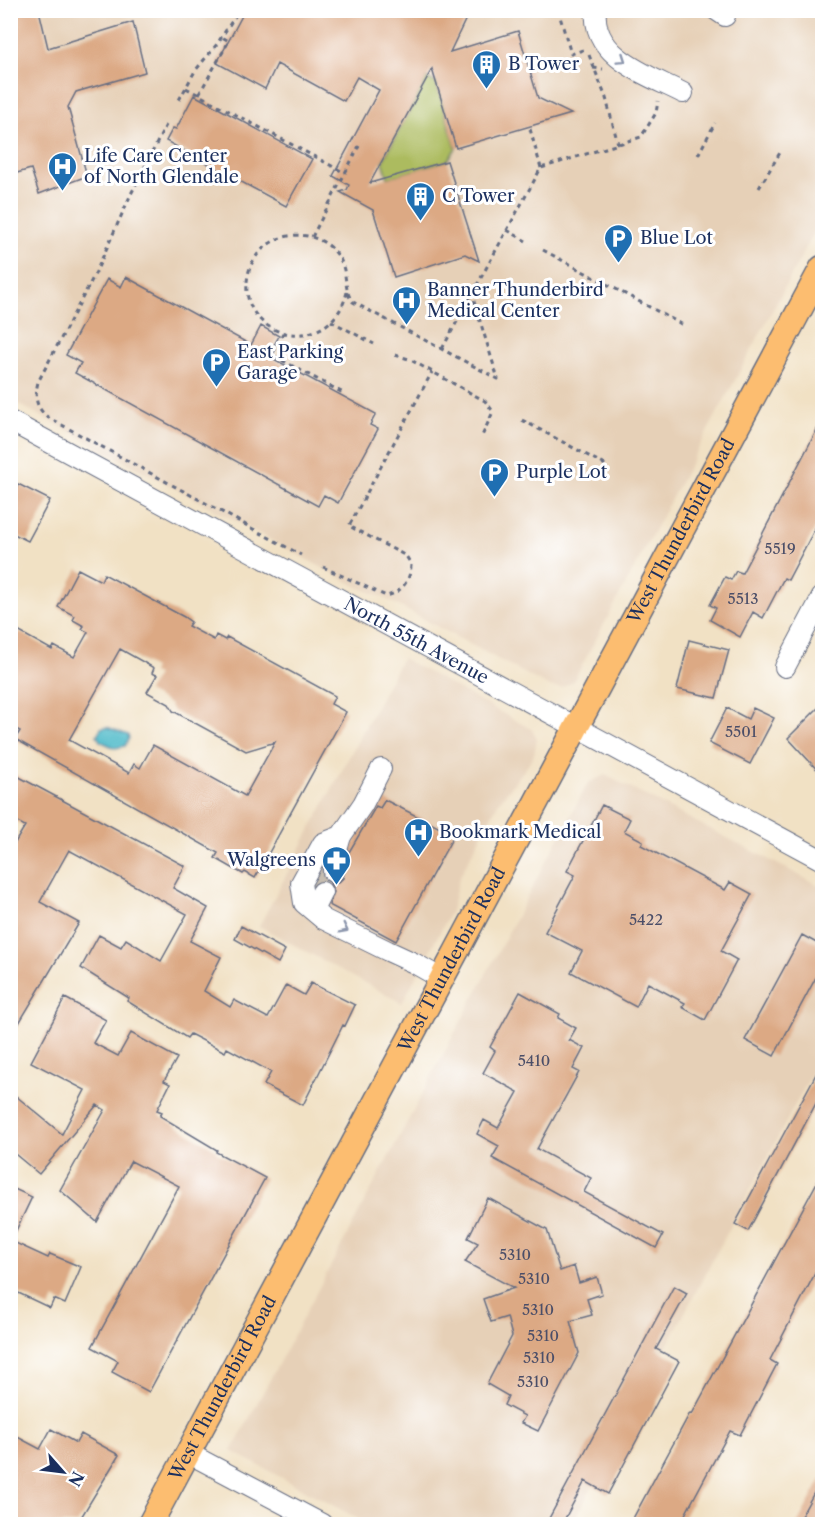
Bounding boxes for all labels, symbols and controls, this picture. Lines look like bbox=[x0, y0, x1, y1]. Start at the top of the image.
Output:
building icon: B Tower bbox=[471, 48, 503, 90]
one-way arrow bbox=[615, 52, 626, 63]
place label: B Tower bbox=[508, 53, 580, 75]
place label: Life Care Center of North Glendale bbox=[84, 145, 239, 188]
hospital icon: Life Care Center of North Glendale bbox=[47, 150, 79, 192]
building icon: C Tower bbox=[405, 180, 437, 222]
place label: C Tower bbox=[442, 185, 515, 207]
parking icon: Blue Lot bbox=[603, 222, 635, 264]
place label: Blue Lot bbox=[640, 227, 714, 249]
place label: Banner Thunderbird Medical Center bbox=[427, 279, 604, 322]
hospital icon: Banner Thunderbird Medical Center bbox=[390, 284, 422, 326]
place label: East Parking Garage bbox=[237, 341, 344, 384]
parking icon: East Parking Garage bbox=[200, 346, 232, 388]
street label: West Thunderbird Road bbox=[622, 435, 740, 628]
parking icon: Purple Lot bbox=[479, 456, 511, 498]
place label: Purple Lot bbox=[516, 461, 608, 483]
house number: 5519 bbox=[764, 539, 796, 558]
house number: 5513 bbox=[728, 589, 758, 608]
street label: North 55th Avenue bbox=[340, 593, 492, 689]
house number: 5501 bbox=[725, 722, 758, 741]
hospital icon: Bookmark Medical bbox=[402, 816, 434, 858]
place label: Bookmark Medical bbox=[439, 821, 601, 843]
pharmacy icon: Walgreens bbox=[321, 844, 353, 886]
place label: Walgreens bbox=[226, 849, 316, 871]
street label: West Thunderbird Road bbox=[393, 863, 510, 1057]
house number: 5422 bbox=[629, 910, 663, 929]
one-way arrow bbox=[338, 922, 349, 934]
house number: 5410 bbox=[518, 1051, 550, 1070]
house number: 5310 bbox=[499, 1245, 531, 1264]
house number: 5310 bbox=[518, 1269, 550, 1288]
street label: West Thunderbird Road bbox=[164, 1292, 281, 1485]
house number: 5310 bbox=[522, 1300, 554, 1319]
house number: 5310 bbox=[527, 1326, 559, 1345]
house number: 5310 bbox=[523, 1348, 555, 1367]
house number: 5310 bbox=[517, 1372, 549, 1391]
north arrow bbox=[33, 1442, 93, 1502]
text: N bbox=[64, 1468, 88, 1490]

